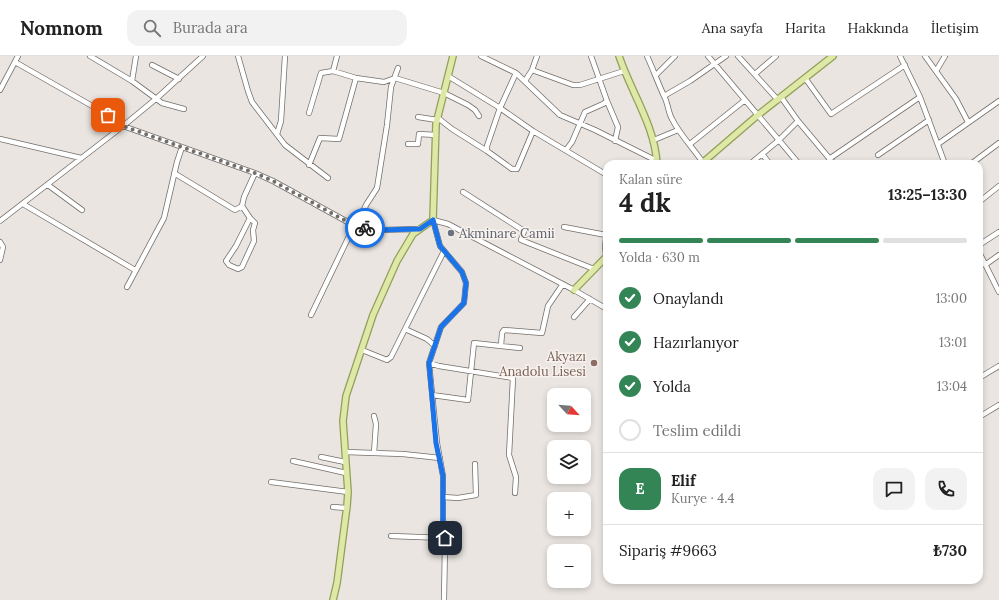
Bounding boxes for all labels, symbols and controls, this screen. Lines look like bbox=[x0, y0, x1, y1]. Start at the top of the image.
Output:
search box bbox=[127, 10, 407, 46]
text: Nomnom bbox=[20, 16, 103, 40]
icon: search bbox=[141, 17, 163, 39]
text: Burada ara bbox=[173, 18, 248, 37]
text: Ana sayfa bbox=[702, 19, 763, 37]
text: Harita bbox=[785, 19, 826, 37]
text: Hakkında bbox=[848, 19, 909, 37]
text: İletişim bbox=[931, 19, 979, 37]
pin bbox=[91, 98, 125, 132]
icon: bag bbox=[97, 104, 119, 126]
text: Kalan süre bbox=[619, 171, 683, 188]
text: 13:25–13:30 bbox=[888, 185, 967, 204]
text: 4 dk bbox=[619, 186, 671, 219]
courier bbox=[345, 208, 385, 248]
icon: bike bbox=[354, 217, 376, 239]
place label: Akminare Camii bbox=[458, 225, 555, 242]
marker: Akminare Camii bbox=[446, 228, 456, 238]
text: Yolda · 630 m bbox=[619, 249, 700, 266]
icon: check bbox=[619, 287, 641, 309]
text: Onaylandı bbox=[653, 289, 724, 308]
text: 13:00 bbox=[936, 290, 967, 307]
icon: check bbox=[619, 331, 641, 353]
text: Hazırlanıyor bbox=[653, 333, 739, 352]
text: 13:01 bbox=[939, 334, 967, 351]
place label: Akyazı Anadolu Lisesi bbox=[498, 348, 586, 380]
marker: Akyazı Anadolu Lisesi bbox=[589, 358, 599, 368]
icon: check bbox=[619, 375, 641, 397]
text: Yolda bbox=[653, 377, 691, 396]
text: 13:04 bbox=[937, 378, 967, 395]
north arrow bbox=[547, 388, 591, 432]
map controls bbox=[547, 388, 591, 588]
text: Teslim edildi bbox=[653, 421, 741, 440]
button: layers bbox=[547, 440, 591, 484]
button: chat bbox=[873, 468, 915, 510]
button: phone bbox=[925, 468, 967, 510]
text: Elif bbox=[671, 471, 695, 490]
text: E bbox=[635, 479, 645, 498]
text: Kurye · 4.4 bbox=[671, 490, 735, 507]
button: + bbox=[547, 492, 591, 536]
pin bbox=[428, 521, 462, 555]
icon: home bbox=[434, 527, 456, 549]
text: Sipariş #9663 bbox=[619, 541, 717, 560]
text: ₺730 bbox=[933, 541, 967, 560]
button: − bbox=[547, 544, 591, 588]

